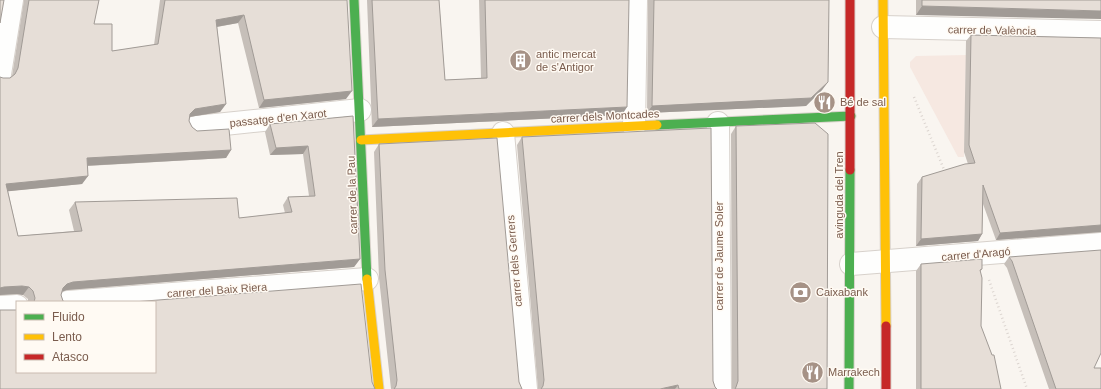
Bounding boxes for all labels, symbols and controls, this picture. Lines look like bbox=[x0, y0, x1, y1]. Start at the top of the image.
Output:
street label: carrer de València bbox=[948, 23, 1037, 37]
building icon: antic mercat de s'Antigor bbox=[508, 47, 534, 73]
place label: antic mercat de s'Antigor bbox=[536, 48, 596, 73]
restaurant icon: Bé de sal bbox=[812, 89, 838, 115]
place label: Bé de sal bbox=[840, 96, 886, 108]
street label: passatge d'en Xarot bbox=[229, 107, 327, 129]
street label: carrer dels Montcades bbox=[550, 107, 660, 125]
street label: avinguda del Tren bbox=[833, 151, 845, 239]
street label: carrer de la Pau bbox=[345, 156, 359, 234]
street label: carrer de Jaume Soler bbox=[713, 201, 725, 310]
street label: carrer dels Gerrers bbox=[504, 214, 524, 307]
street label: carrer d'Aragó bbox=[941, 245, 1011, 263]
bank icon: Caixabank bbox=[788, 279, 814, 305]
street label: carrer del Baix Riera bbox=[167, 280, 268, 299]
place label: Caixabank bbox=[816, 286, 868, 298]
legend bbox=[16, 301, 156, 373]
text: Fluido bbox=[52, 310, 85, 324]
text: Lento bbox=[52, 330, 82, 344]
text: Atasco bbox=[52, 350, 89, 364]
restaurant icon: Marrakech bbox=[800, 359, 826, 385]
place label: Marrakech bbox=[828, 366, 880, 378]

